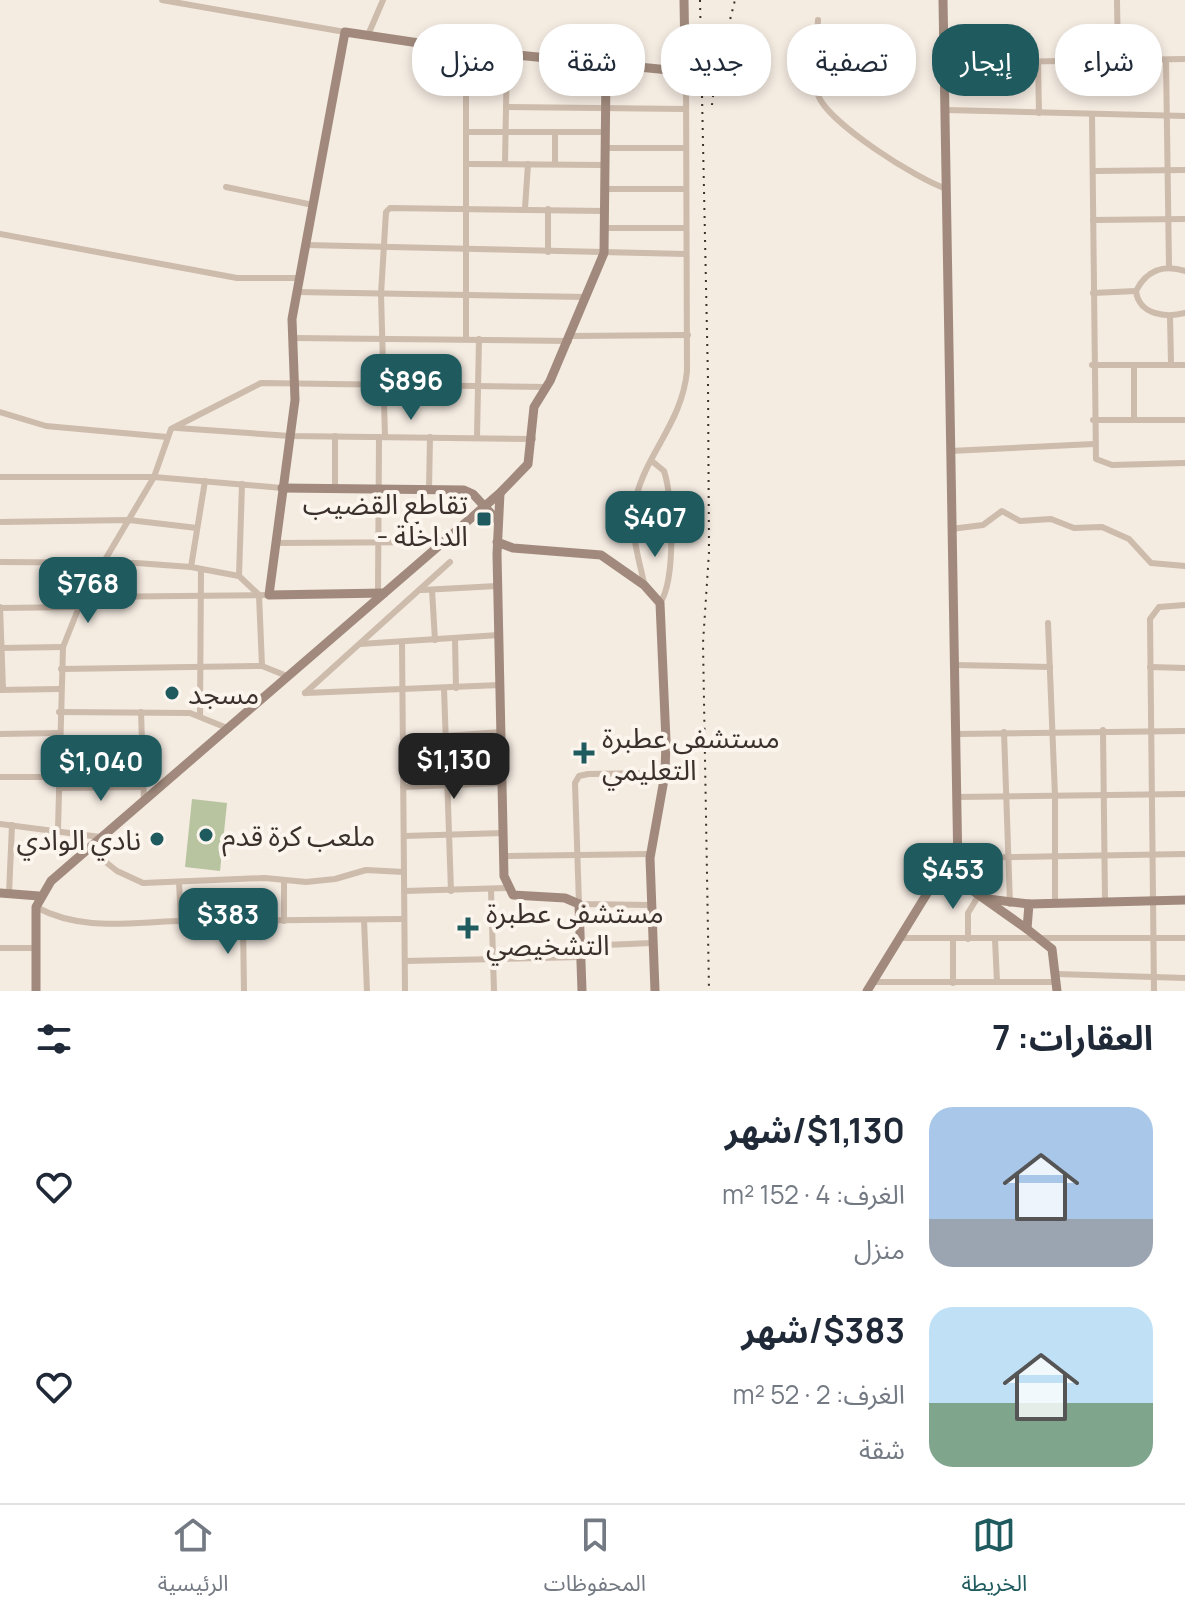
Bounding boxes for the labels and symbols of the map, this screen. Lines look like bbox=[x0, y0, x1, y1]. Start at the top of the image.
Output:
pin: $896 bbox=[364, 354, 458, 422]
place label: تقاطع القضيب - الداخلة bbox=[303, 484, 468, 554]
pin: $407 bbox=[608, 491, 702, 559]
marker: تقاطع القضيب - الداخلة bbox=[475, 510, 493, 528]
pin: $768 bbox=[41, 557, 135, 625]
place label: مسجد bbox=[188, 674, 259, 712]
marker: مسجد bbox=[163, 684, 181, 702]
place label: مستشفى عطبرة التعليمي bbox=[602, 718, 780, 791]
pin: $1,130 bbox=[389, 733, 519, 801]
pin: $1,040 bbox=[36, 735, 166, 803]
marker: مستشفى عطبرة التعليمي bbox=[573, 742, 595, 764]
place label: ملعب كرة قدم bbox=[222, 816, 375, 857]
place label: نادي الوادي bbox=[17, 820, 141, 861]
marker: ملعب كرة قدم bbox=[197, 826, 215, 844]
marker: نادي الوادي bbox=[148, 830, 166, 848]
pin: $453 bbox=[906, 843, 1000, 911]
pin: $383 bbox=[181, 888, 275, 956]
place label: مستشفى عطبرة التشخيصي bbox=[486, 893, 664, 966]
marker: مستشفى عطبرة التشخيصي bbox=[457, 917, 479, 939]

